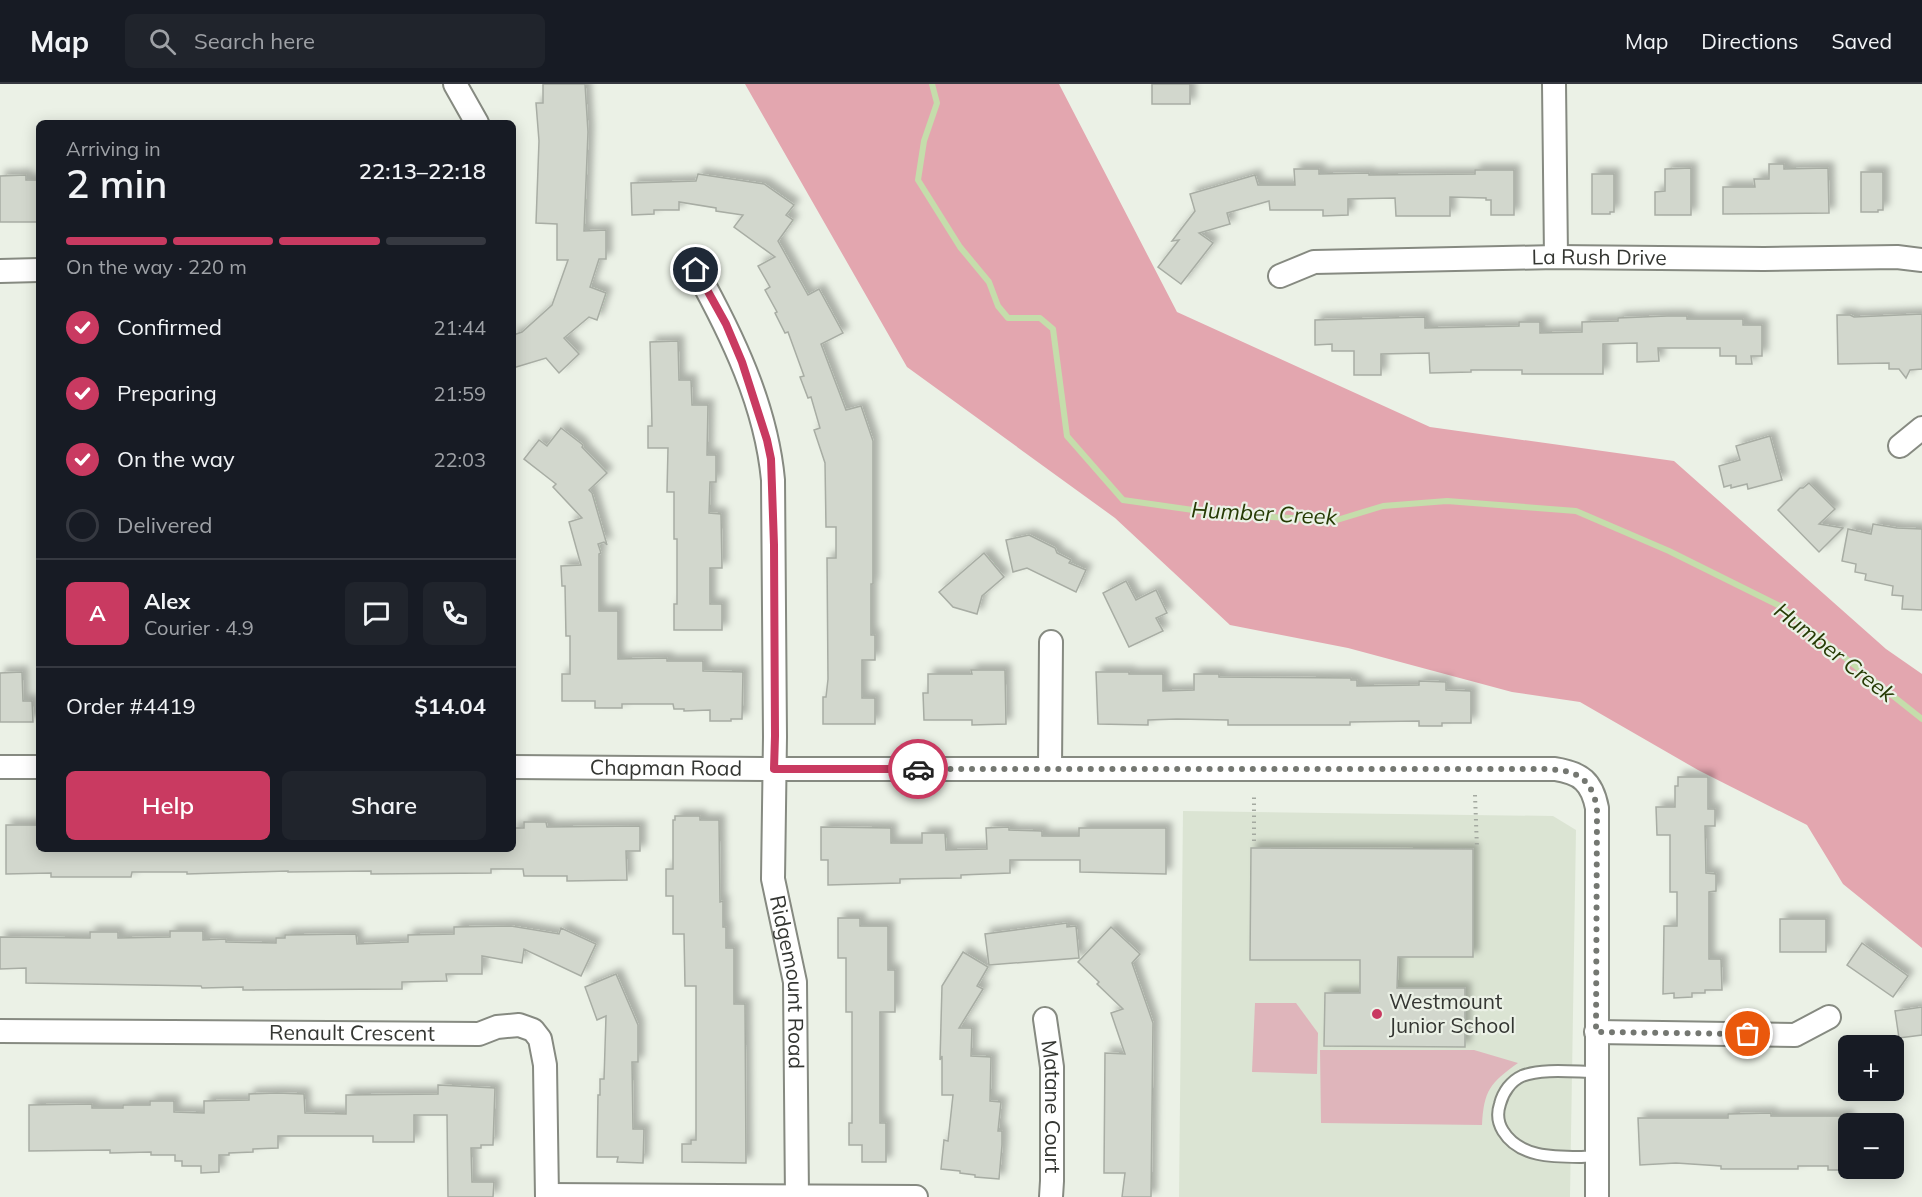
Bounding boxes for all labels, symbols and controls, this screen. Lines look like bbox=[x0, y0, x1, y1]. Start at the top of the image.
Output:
search box bbox=[125, 14, 545, 68]
text: Map bbox=[30, 24, 89, 59]
icon: search bbox=[146, 25, 179, 58]
text: Search here bbox=[194, 27, 315, 55]
text: Map bbox=[1625, 28, 1668, 54]
text: Directions bbox=[1701, 28, 1798, 54]
text: Saved bbox=[1831, 28, 1892, 54]
text: Arriving in bbox=[66, 136, 161, 161]
text: 22:13–22:18 bbox=[359, 157, 486, 185]
text: 2 min bbox=[66, 159, 167, 208]
street label: La Rush Drive bbox=[1531, 243, 1667, 270]
pin bbox=[670, 244, 721, 295]
icon: home bbox=[679, 253, 712, 286]
text: On the way · 220 m bbox=[66, 254, 247, 279]
icon: check bbox=[66, 311, 99, 344]
text: Confirmed bbox=[117, 313, 222, 341]
text: 21:44 bbox=[433, 315, 486, 340]
icon: check bbox=[66, 377, 99, 410]
text: Preparing bbox=[117, 379, 217, 407]
text: 21:59 bbox=[433, 381, 486, 406]
icon: check bbox=[66, 443, 99, 476]
text: On the way bbox=[117, 445, 235, 473]
text: 22:03 bbox=[433, 447, 486, 472]
water label: Humber Creek bbox=[1190, 495, 1338, 531]
text: Delivered bbox=[117, 511, 212, 539]
button: chat bbox=[345, 582, 408, 645]
button: phone bbox=[423, 582, 486, 645]
text: Alex bbox=[144, 587, 190, 615]
water label: Humber Creek bbox=[1769, 596, 1902, 708]
text: A bbox=[89, 599, 106, 627]
text: Courier · 4.9 bbox=[144, 615, 254, 640]
text: Order #4419 bbox=[66, 692, 196, 720]
text: $14.04 bbox=[415, 692, 486, 720]
courier bbox=[888, 739, 948, 799]
icon: car bbox=[902, 753, 935, 786]
street label: Chapman Road bbox=[590, 754, 742, 781]
button: Help bbox=[66, 771, 270, 840]
button: Share bbox=[282, 771, 486, 840]
street label: Ridgemount Road bbox=[765, 893, 810, 1069]
place label: Westmount Junior School bbox=[1389, 988, 1515, 1038]
marker: Westmount Junior School bbox=[1370, 1007, 1384, 1021]
pin bbox=[1722, 1008, 1773, 1059]
icon: bag bbox=[1731, 1017, 1764, 1050]
street label: Renault Crescent bbox=[269, 1019, 435, 1046]
map controls bbox=[1838, 1035, 1904, 1179]
button: + bbox=[1838, 1035, 1904, 1101]
street label: Matane Court bbox=[1036, 1038, 1066, 1173]
button: − bbox=[1838, 1113, 1904, 1179]

